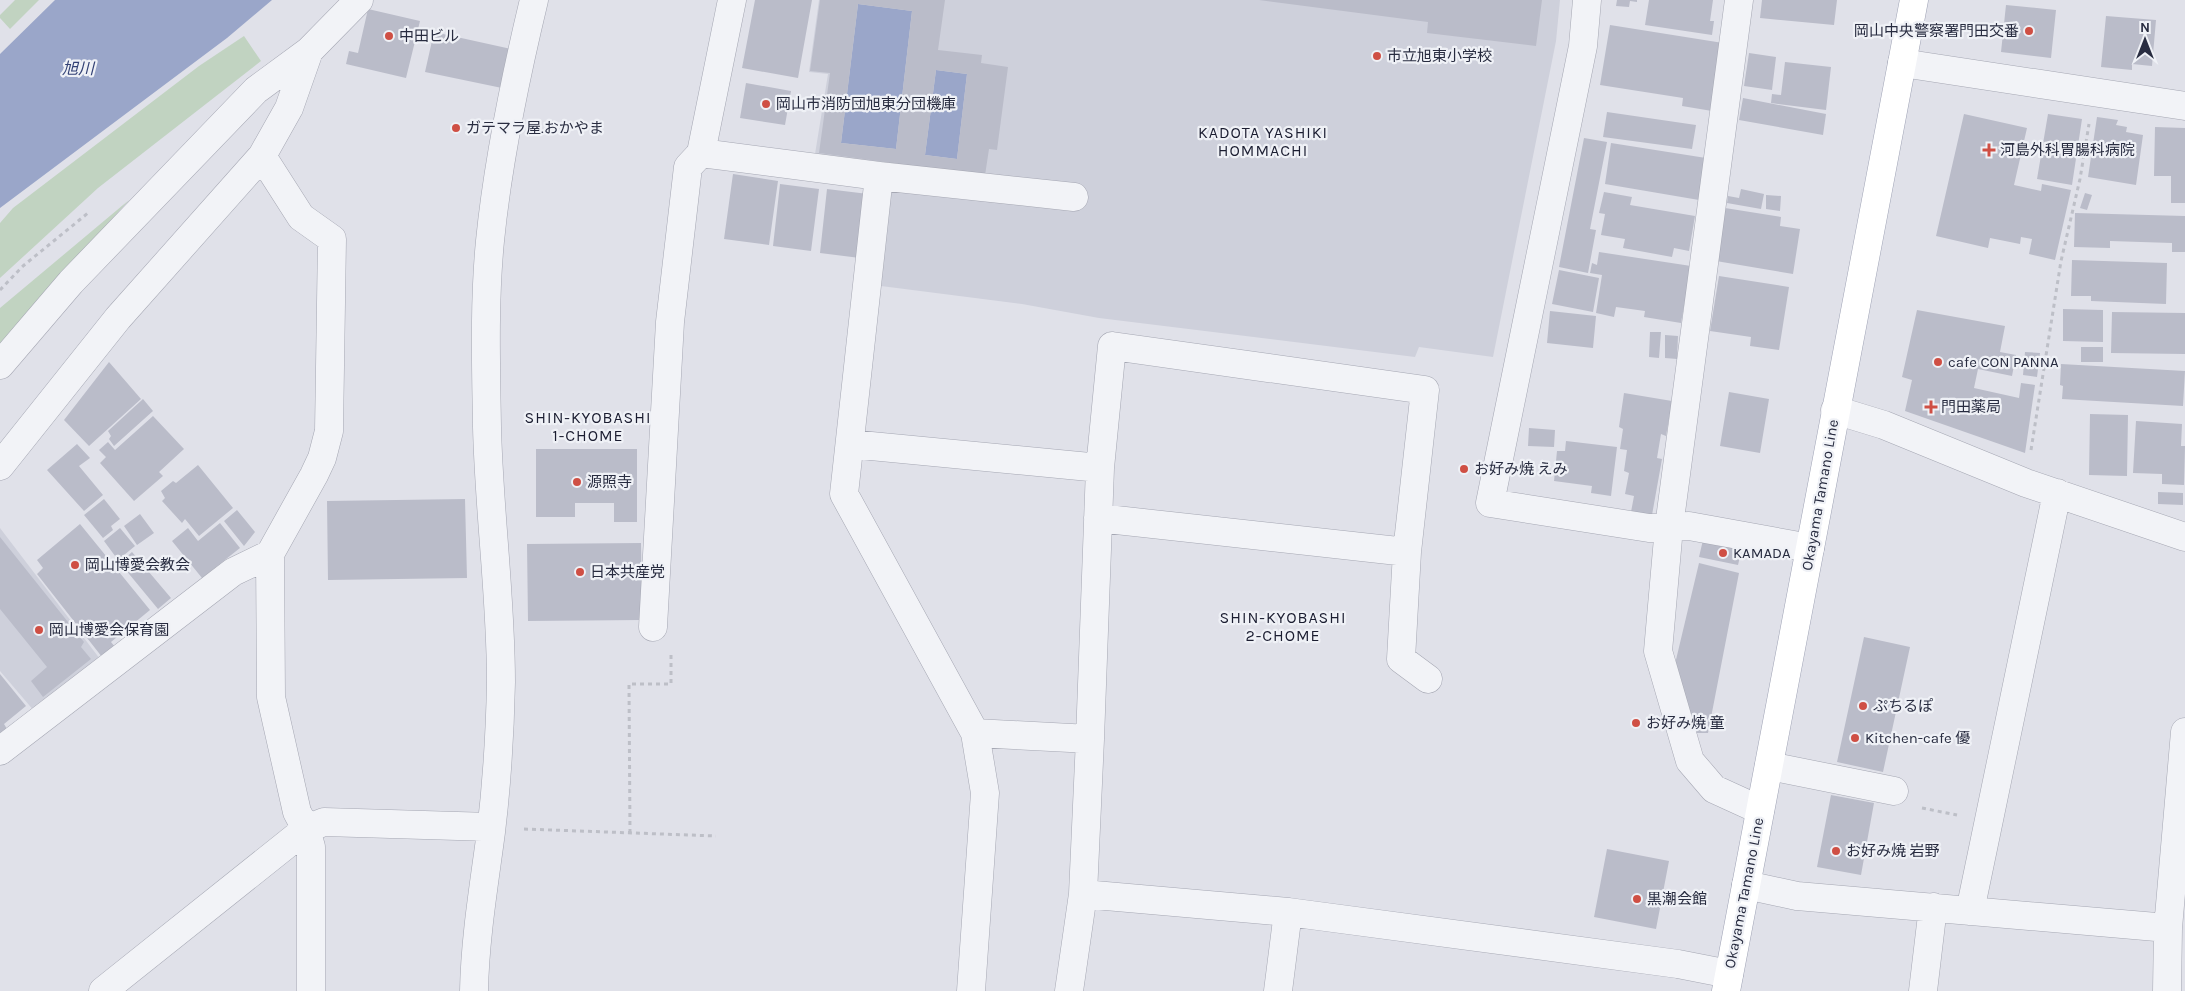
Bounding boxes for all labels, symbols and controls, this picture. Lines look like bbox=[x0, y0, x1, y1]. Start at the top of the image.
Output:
north arrow bbox=[2120, 15, 2170, 65]
text: N bbox=[2140, 19, 2150, 36]
place label: 岡山中央警察署門田交番 bbox=[1854, 22, 2019, 40]
marker: 岡山中央警察署門田交番 bbox=[2023, 25, 2035, 37]
place label: 中田ビル bbox=[399, 27, 459, 45]
marker: 中田ビル bbox=[383, 30, 395, 42]
place label: 市立旭東小学校 bbox=[1387, 47, 1492, 65]
marker: 市立旭東小学校 bbox=[1371, 50, 1383, 62]
water label: 旭川 bbox=[62, 59, 96, 78]
place label: 岡山市消防団旭東分団機庫 bbox=[776, 95, 956, 113]
marker: 岡山市消防団旭東分団機庫 bbox=[760, 98, 772, 110]
place label: ガテマラ屋.おかやま bbox=[466, 119, 604, 137]
marker: ガテマラ屋.おかやま bbox=[450, 122, 462, 134]
district label: KADOTA YASHIKI HOMMACHI bbox=[1198, 123, 1328, 160]
place label: 河島外科胃腸科病院 bbox=[2000, 141, 2135, 159]
marker: 河島外科胃腸科病院 bbox=[1982, 143, 1996, 157]
place label: cafe CON PANNA bbox=[1948, 353, 2059, 371]
marker: cafe CON PANNA bbox=[1932, 356, 1944, 368]
place label: 門田薬局 bbox=[1941, 398, 2001, 416]
marker: 門田薬局 bbox=[1925, 401, 1937, 413]
district label: SHIN-KYOBASHI 1-CHOME bbox=[525, 408, 651, 445]
street label: Okayama Tamano Line bbox=[1798, 418, 1842, 572]
place label: お好み焼 えみ bbox=[1474, 460, 1568, 478]
marker: お好み焼 えみ bbox=[1458, 463, 1470, 475]
place label: 源照寺 bbox=[587, 473, 632, 491]
marker: 源照寺 bbox=[571, 476, 583, 488]
place label: KAMADA bbox=[1733, 544, 1791, 562]
marker: KAMADA bbox=[1717, 547, 1729, 559]
place label: 岡山博愛会教会 bbox=[85, 556, 190, 574]
marker: 岡山博愛会教会 bbox=[69, 559, 81, 571]
place label: 日本共産党 bbox=[590, 563, 665, 581]
marker: 日本共産党 bbox=[574, 566, 586, 578]
district label: SHIN-KYOBASHI 2-CHOME bbox=[1220, 608, 1346, 645]
place label: 岡山博愛会保育園 bbox=[49, 621, 169, 639]
marker: 岡山博愛会保育園 bbox=[33, 624, 45, 636]
place label: ぷちるぽ bbox=[1873, 697, 1933, 715]
marker: ぷちるぽ bbox=[1857, 700, 1869, 712]
place label: お好み焼 童 bbox=[1646, 714, 1725, 732]
marker: お好み焼 童 bbox=[1630, 717, 1642, 729]
place label: Kitchen-cafe 優 bbox=[1865, 729, 1970, 747]
marker: Kitchen-cafe 優 bbox=[1849, 732, 1861, 744]
street label: Okayama Tamano Line bbox=[1721, 816, 1767, 970]
place label: お好み焼 岩野 bbox=[1846, 842, 1940, 860]
marker: お好み焼 岩野 bbox=[1830, 845, 1842, 857]
place label: 黒潮会館 bbox=[1647, 890, 1707, 908]
marker: 黒潮会館 bbox=[1631, 893, 1643, 905]

